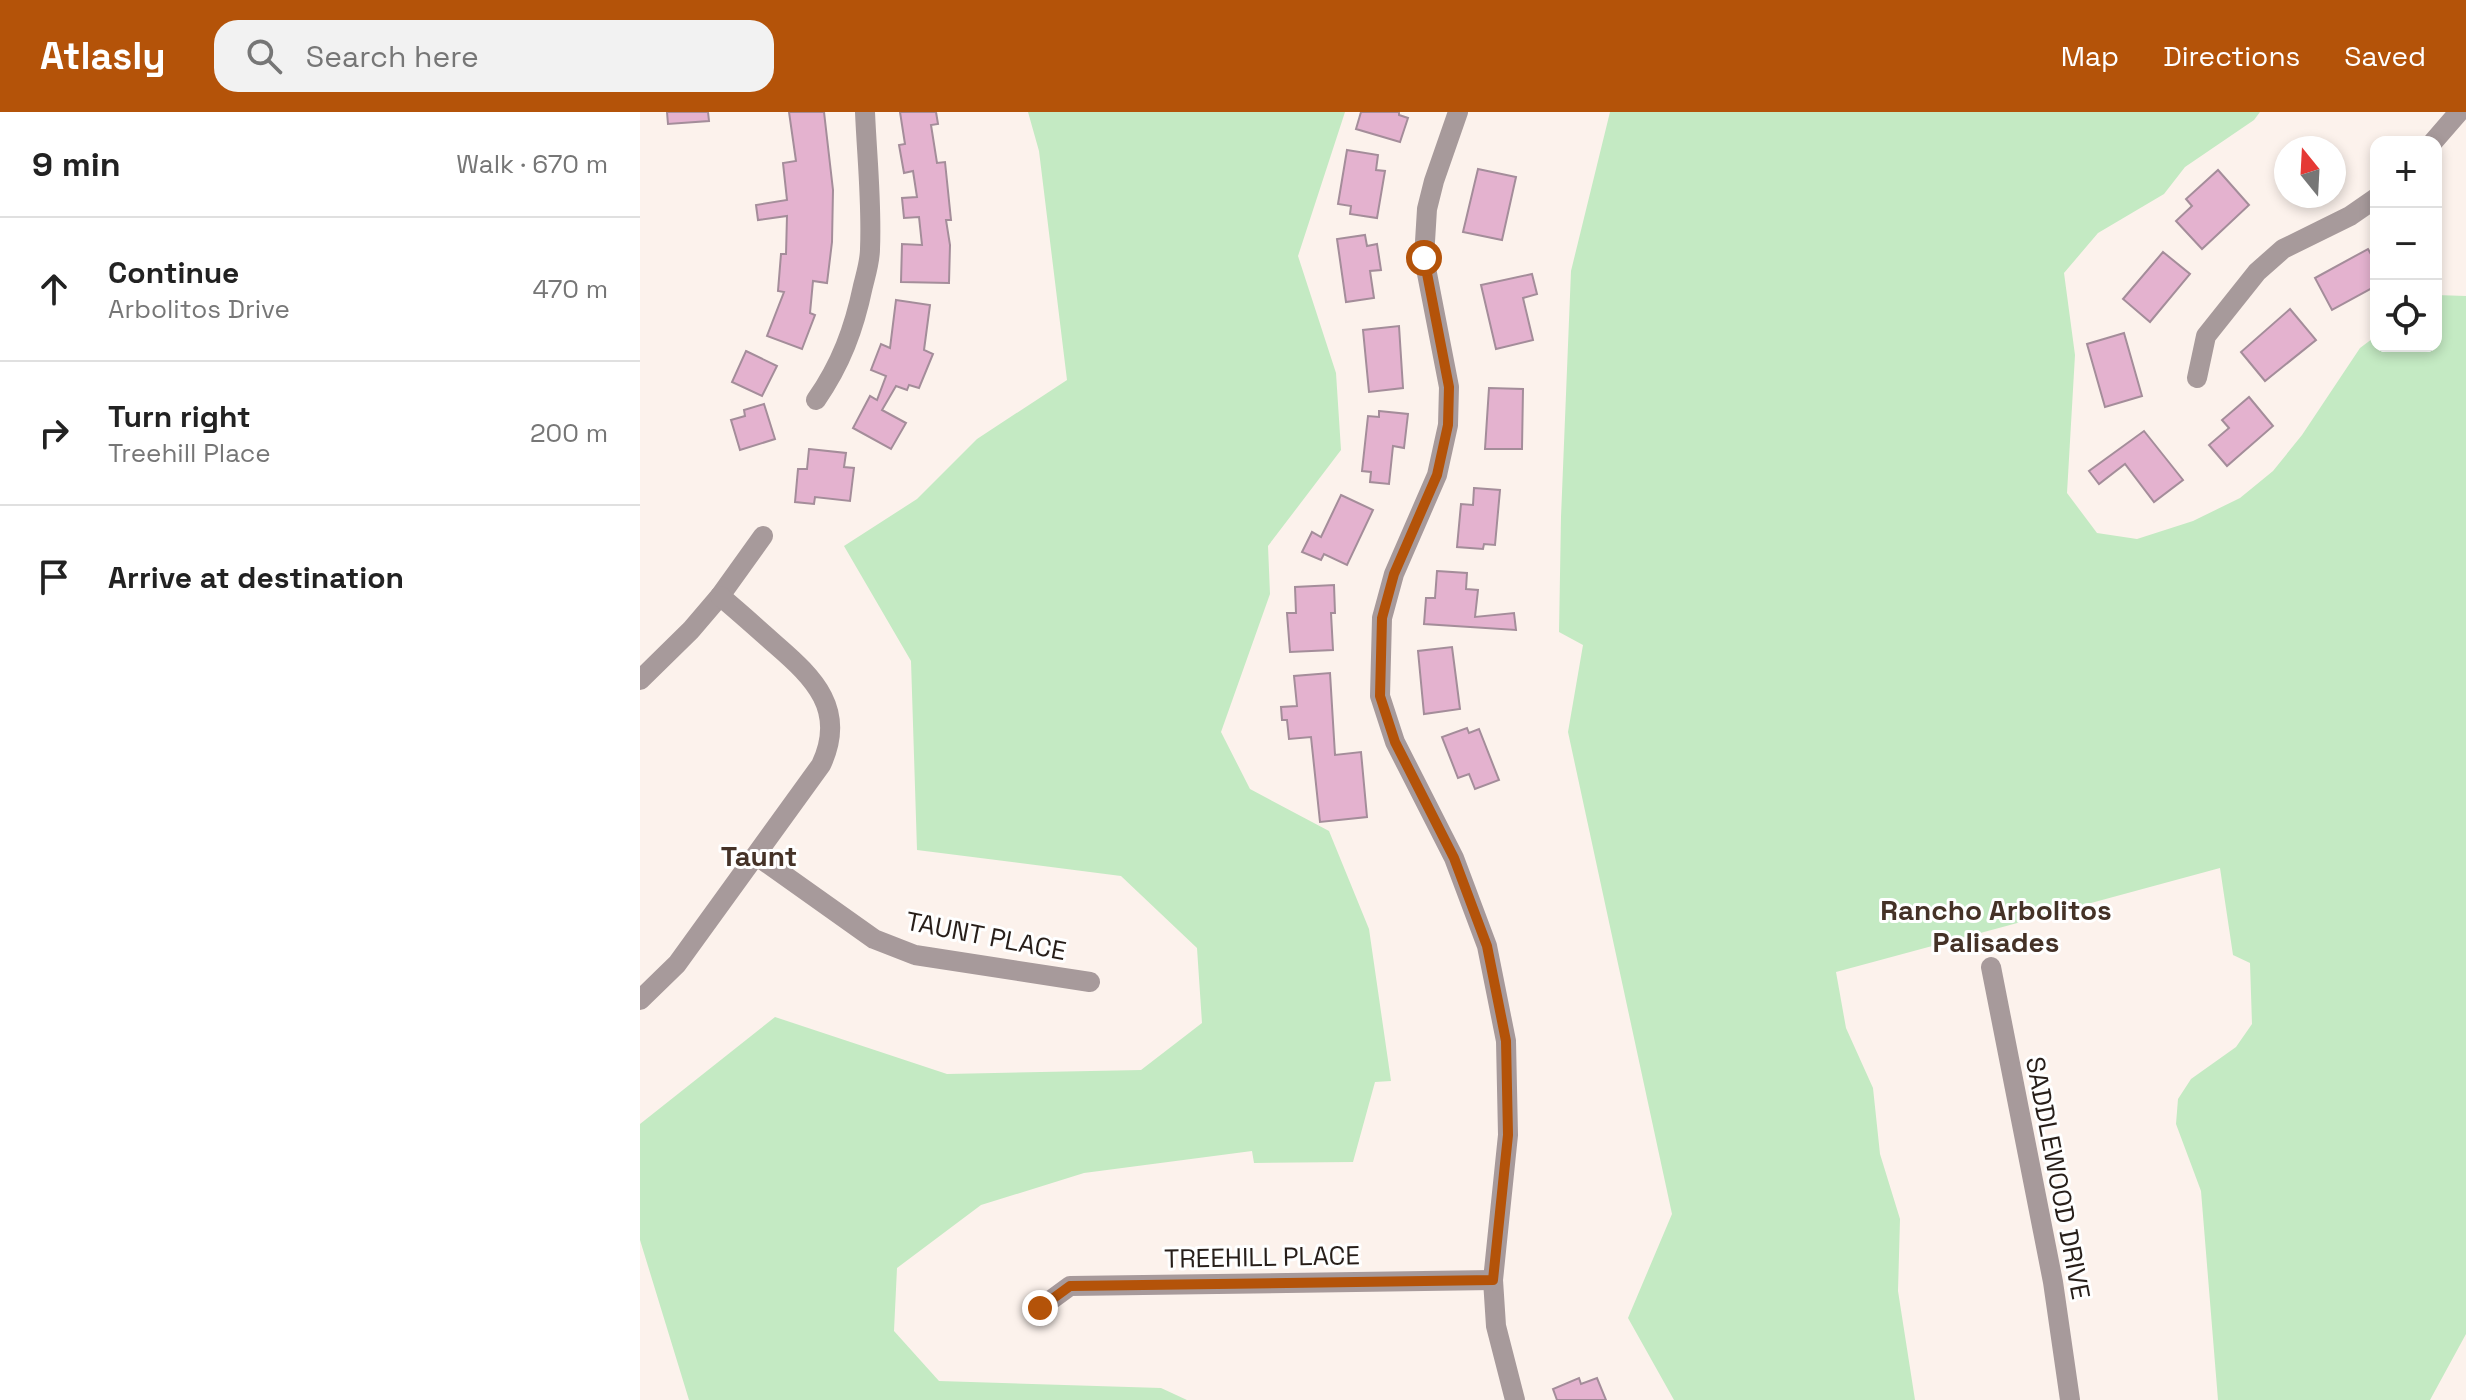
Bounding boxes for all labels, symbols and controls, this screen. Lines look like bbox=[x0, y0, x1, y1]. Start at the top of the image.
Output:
search box bbox=[214, 20, 774, 92]
text: Atlasly bbox=[40, 32, 166, 80]
icon: search bbox=[242, 34, 286, 78]
text: Search here bbox=[306, 37, 479, 76]
text: Map bbox=[2061, 38, 2119, 74]
text: Directions bbox=[2163, 38, 2300, 74]
text: Saved bbox=[2344, 38, 2426, 74]
north arrow bbox=[2274, 136, 2346, 208]
map controls bbox=[2370, 136, 2442, 352]
button: + bbox=[2370, 136, 2442, 208]
text: 9 min bbox=[32, 143, 121, 186]
text: Walk · 670 m bbox=[456, 147, 608, 181]
button: − bbox=[2370, 208, 2442, 280]
route start bbox=[1406, 240, 1442, 276]
text: Continue bbox=[108, 253, 239, 292]
icon: ahead bbox=[32, 267, 76, 311]
text: 470 m bbox=[532, 272, 608, 306]
button: locate bbox=[2370, 280, 2442, 352]
text: Arbolitos Drive bbox=[108, 292, 290, 326]
text: Turn right bbox=[108, 397, 251, 436]
icon: right bbox=[32, 411, 76, 455]
text: 200 m bbox=[530, 416, 608, 450]
text: Treehill Place bbox=[108, 436, 271, 470]
icon: arrive bbox=[32, 555, 76, 599]
text: Arrive at destination bbox=[108, 558, 404, 597]
district label: Taunt bbox=[721, 838, 797, 874]
district label: Rancho Arbolitos Palisades bbox=[1880, 892, 2112, 960]
street label: TAUNT PLACE bbox=[903, 904, 1069, 968]
street label: SADDLEWOOD DRIVE bbox=[2018, 1054, 2098, 1302]
street label: TREEHILL PLACE bbox=[1164, 1238, 1360, 1276]
route end bbox=[1022, 1290, 1058, 1326]

